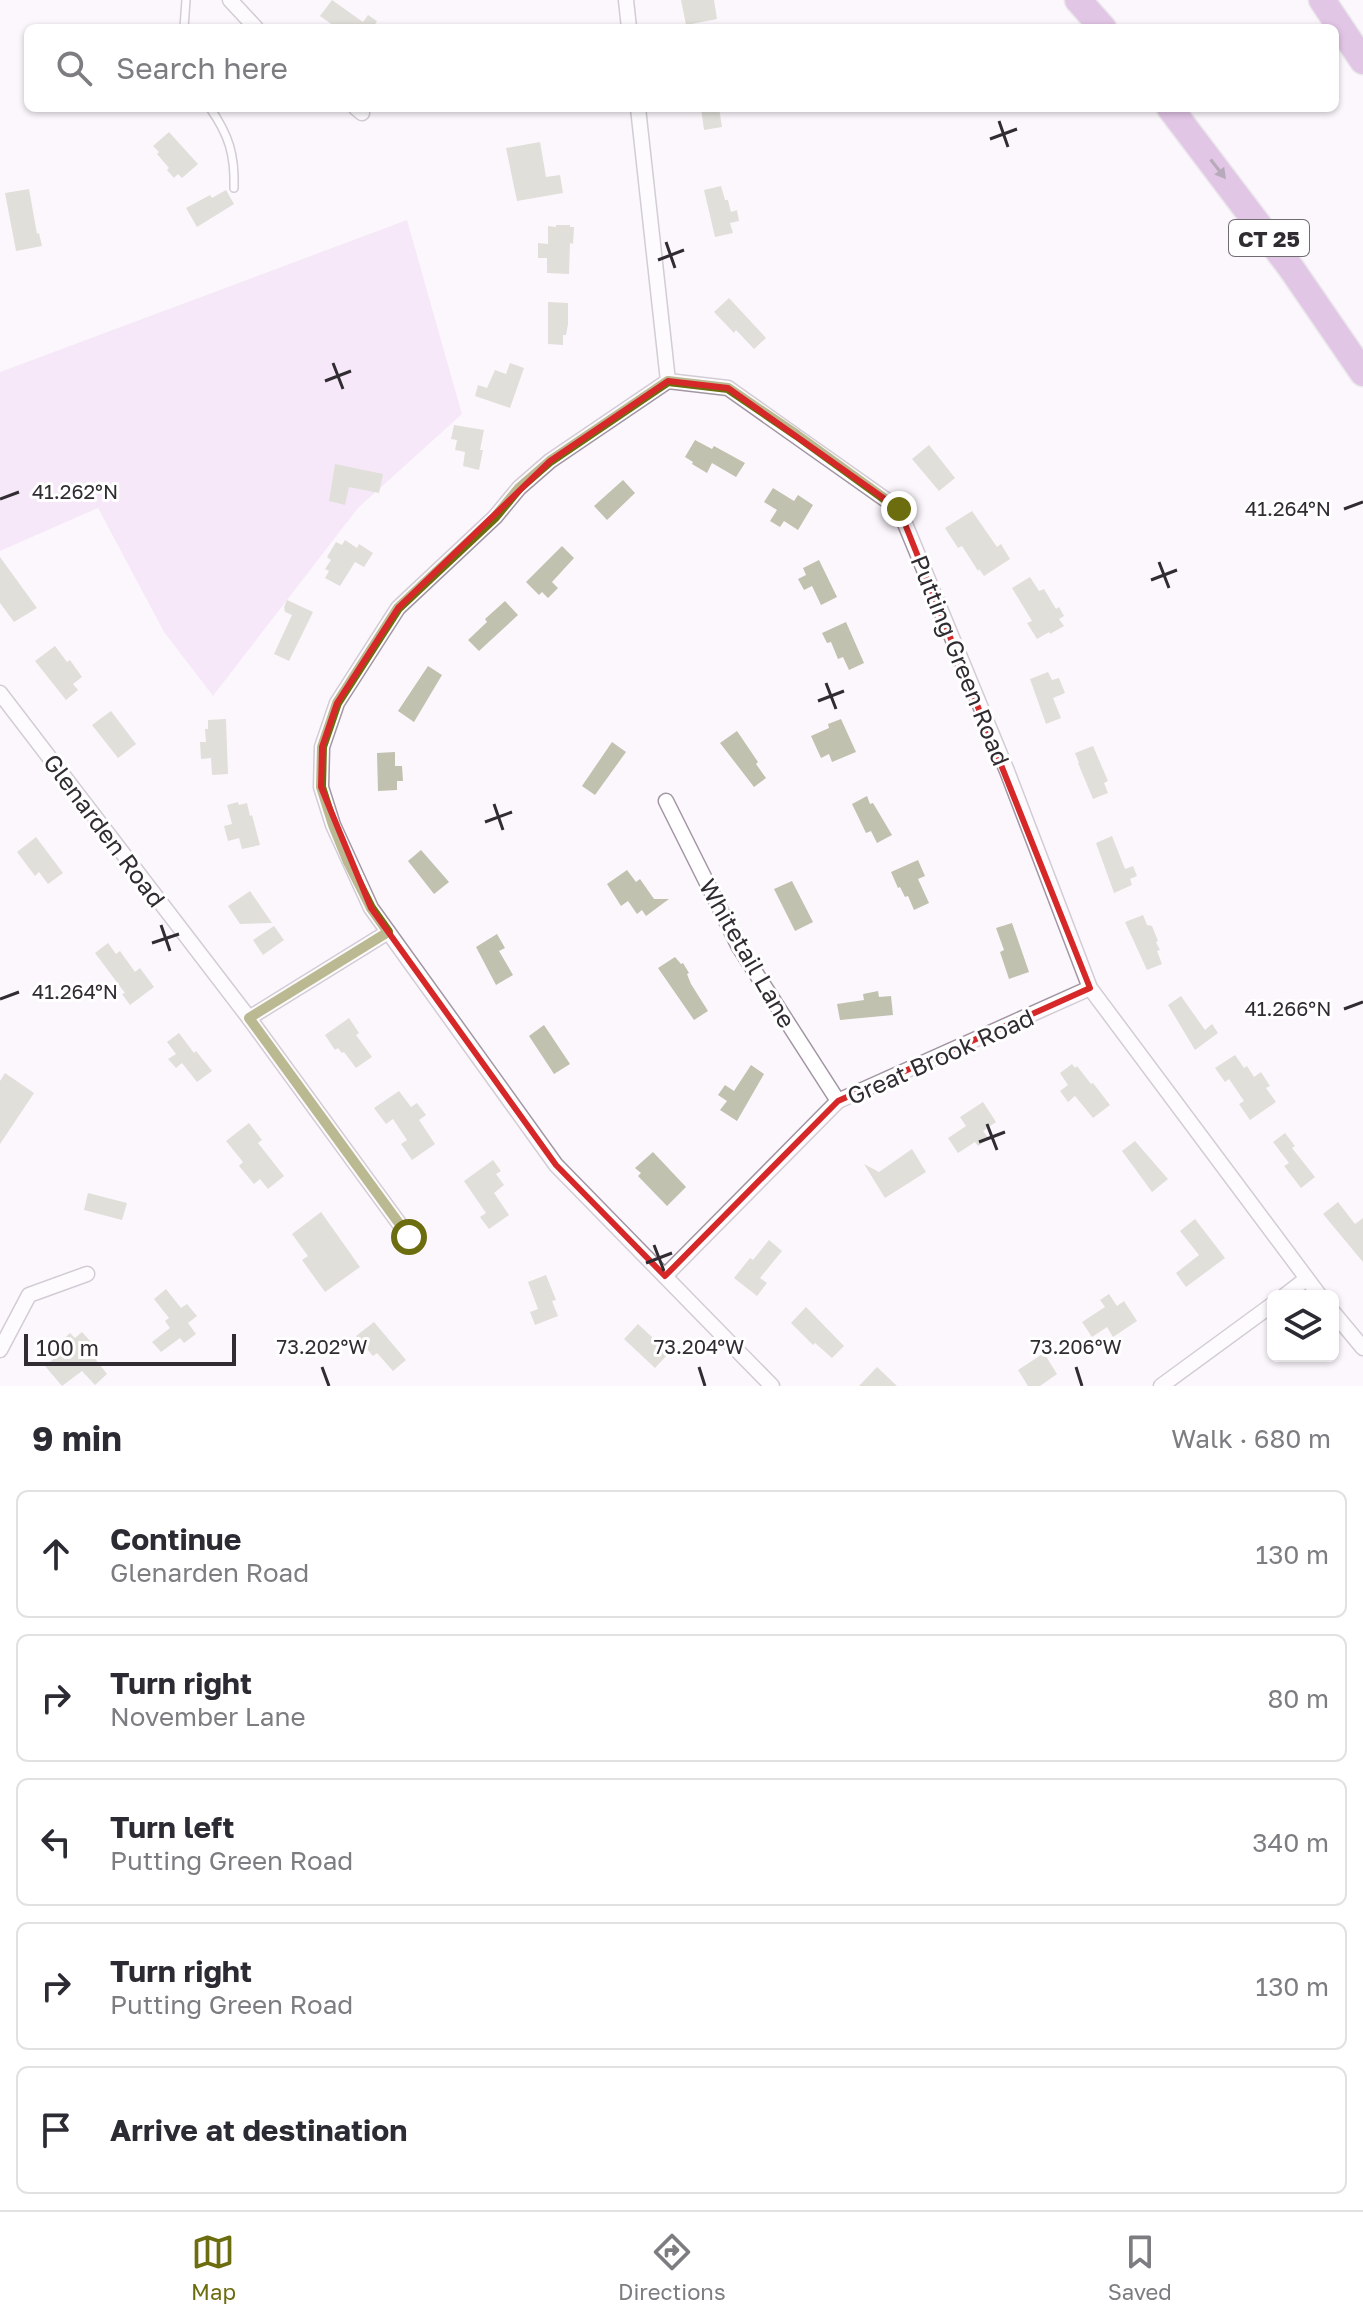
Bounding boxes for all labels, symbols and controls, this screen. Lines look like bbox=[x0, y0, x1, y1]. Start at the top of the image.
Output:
search box bbox=[24, 24, 1339, 112]
icon: search bbox=[52, 46, 96, 90]
text: Search here bbox=[116, 50, 288, 86]
one-way arrow bbox=[1209, 159, 1225, 180]
road number: CT 25 bbox=[1229, 220, 1309, 256]
text: 41.262°N bbox=[32, 479, 118, 503]
route end bbox=[881, 491, 917, 527]
text: 41.264°N bbox=[1245, 496, 1331, 520]
street label: Putting Green Road bbox=[905, 550, 1017, 770]
street label: Glenarden Road bbox=[38, 748, 172, 912]
street label: Whitetail Lane bbox=[694, 873, 802, 1033]
text: 41.264°N bbox=[32, 979, 118, 1003]
text: 41.266°N bbox=[1245, 996, 1331, 1020]
street label: Great Brook Road bbox=[842, 1002, 1038, 1110]
route start bbox=[391, 1219, 427, 1255]
map controls bbox=[1267, 1290, 1339, 1362]
button: layers bbox=[1267, 1290, 1339, 1362]
scale bar bbox=[24, 1330, 236, 1366]
text: 100 m bbox=[36, 1334, 99, 1361]
text: 73.202°W bbox=[277, 1334, 367, 1358]
text: 73.204°W bbox=[654, 1334, 744, 1358]
text: 73.206°W bbox=[1030, 1334, 1122, 1358]
text: 9 min bbox=[32, 1418, 122, 1458]
text: Walk · 680 m bbox=[1171, 1423, 1331, 1454]
text: Continue bbox=[110, 1521, 241, 1557]
icon: ahead bbox=[34, 1532, 78, 1576]
text: 130 m bbox=[1256, 1539, 1329, 1570]
text: Glenarden Road bbox=[110, 1557, 309, 1588]
text: Turn right bbox=[110, 1665, 252, 1701]
icon: right bbox=[34, 1676, 78, 1720]
text: 80 m bbox=[1268, 1683, 1329, 1714]
text: November Lane bbox=[110, 1701, 306, 1732]
text: Turn left bbox=[110, 1809, 235, 1845]
icon: left bbox=[34, 1820, 78, 1864]
text: 340 m bbox=[1252, 1827, 1329, 1858]
text: Putting Green Road bbox=[110, 1845, 353, 1876]
text: Turn right bbox=[110, 1953, 252, 1989]
icon: right bbox=[34, 1964, 78, 2008]
text: 130 m bbox=[1256, 1971, 1329, 2002]
text: Putting Green Road bbox=[110, 1989, 353, 2020]
icon: arrive bbox=[34, 2108, 78, 2152]
text: Arrive at destination bbox=[110, 2112, 407, 2148]
tab: Map bbox=[191, 2230, 236, 2305]
tab: Directions bbox=[618, 2230, 726, 2305]
tab: Saved bbox=[1108, 2230, 1172, 2305]

